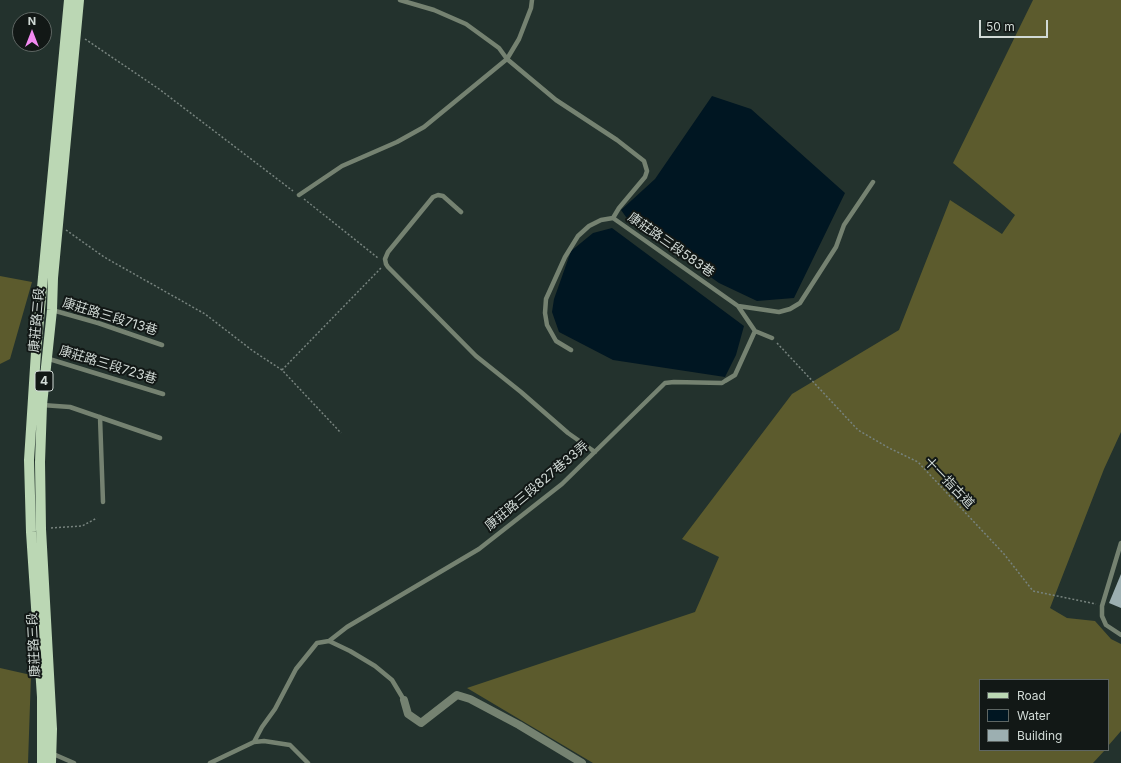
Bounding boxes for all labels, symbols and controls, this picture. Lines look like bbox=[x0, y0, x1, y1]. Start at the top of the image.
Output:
north arrow bbox=[12, 12, 52, 52]
scale bar bbox=[981, 12, 1050, 38]
text: N bbox=[28, 14, 36, 28]
text: 50 m bbox=[986, 19, 1015, 34]
street label: 康莊路三段583巷 bbox=[625, 209, 717, 281]
street label: 康莊路三段 bbox=[26, 287, 48, 353]
street label: 康莊路三段713巷 bbox=[61, 295, 159, 339]
street label: 康莊路三段723巷 bbox=[57, 343, 159, 387]
road number: 4 bbox=[35, 371, 53, 391]
street label: 康莊路三段827巷33弄 bbox=[482, 438, 592, 534]
street label: 十一指古道 bbox=[921, 454, 977, 512]
street label: 康莊路三段 bbox=[25, 612, 43, 678]
legend bbox=[979, 679, 1109, 751]
text: Road bbox=[1017, 688, 1046, 703]
text: Water bbox=[1017, 708, 1050, 723]
text: Building bbox=[1017, 728, 1062, 743]

